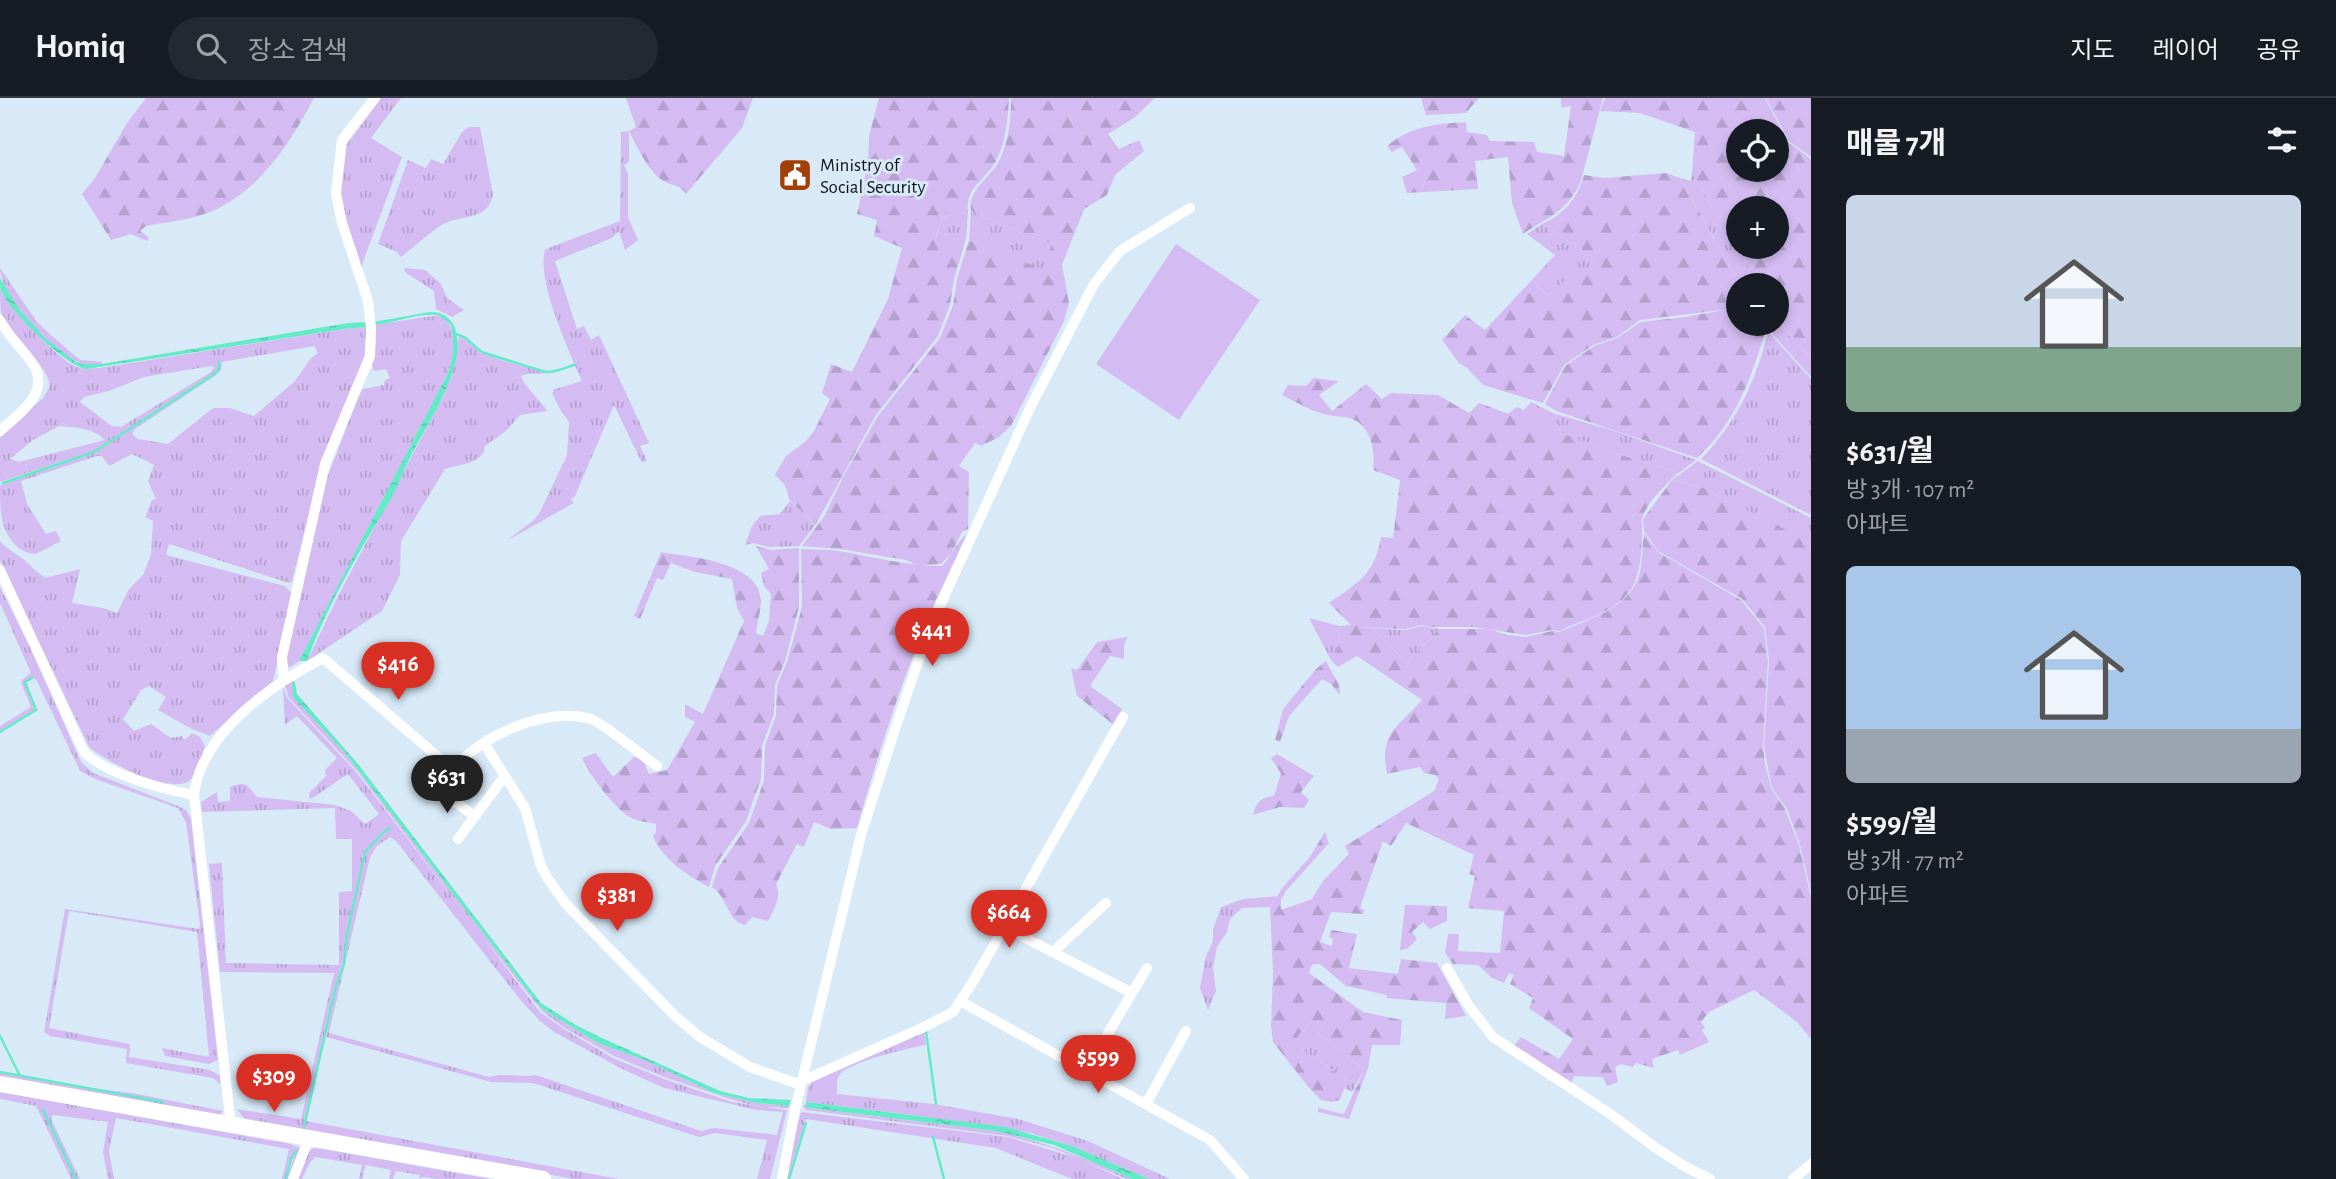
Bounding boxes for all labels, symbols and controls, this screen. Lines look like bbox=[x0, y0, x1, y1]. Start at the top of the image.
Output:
search box bbox=[168, 17, 658, 80]
icon: search bbox=[192, 29, 230, 67]
text: Homiq bbox=[35, 31, 126, 64]
text: 장소 검색 bbox=[248, 38, 348, 64]
text: 지도 bbox=[2070, 39, 2115, 63]
text: 레이어 bbox=[2153, 39, 2219, 63]
text: 공유 bbox=[2257, 39, 2301, 63]
map controls bbox=[1726, 119, 1789, 336]
button: locate bbox=[1726, 119, 1789, 182]
icon: filters bbox=[2263, 121, 2301, 159]
text: 매물 7개 bbox=[1846, 129, 1946, 159]
public building icon: Ministry of Social Security bbox=[776, 156, 814, 194]
place label: Ministry of Social Security bbox=[820, 156, 926, 197]
button: + bbox=[1726, 196, 1789, 259]
icon: home bbox=[2011, 241, 2137, 367]
button: − bbox=[1726, 273, 1789, 336]
text: $631/월 bbox=[1846, 437, 1934, 467]
text: 방 3개 · 107 m² bbox=[1846, 479, 1974, 502]
text: 아파트 bbox=[1846, 514, 1909, 537]
pin: $441 bbox=[891, 608, 973, 668]
icon: home bbox=[2011, 612, 2137, 738]
text: $441 bbox=[911, 619, 953, 642]
pin: $416 bbox=[357, 642, 439, 702]
text: $416 bbox=[377, 653, 419, 676]
pin: $631 bbox=[406, 756, 488, 815]
text: $631 bbox=[427, 766, 467, 789]
text: $599/월 bbox=[1846, 808, 1938, 838]
text: 방 3개 · 77 m² bbox=[1846, 850, 1964, 873]
pin: $381 bbox=[576, 874, 658, 933]
text: $381 bbox=[597, 884, 637, 907]
text: 아파트 bbox=[1846, 885, 1909, 908]
pin: $664 bbox=[968, 890, 1050, 950]
text: $664 bbox=[987, 901, 1031, 924]
pin: $599 bbox=[1057, 1035, 1139, 1095]
text: $599 bbox=[1077, 1046, 1119, 1069]
pin: $309 bbox=[233, 1054, 315, 1114]
text: $309 bbox=[252, 1065, 296, 1088]

